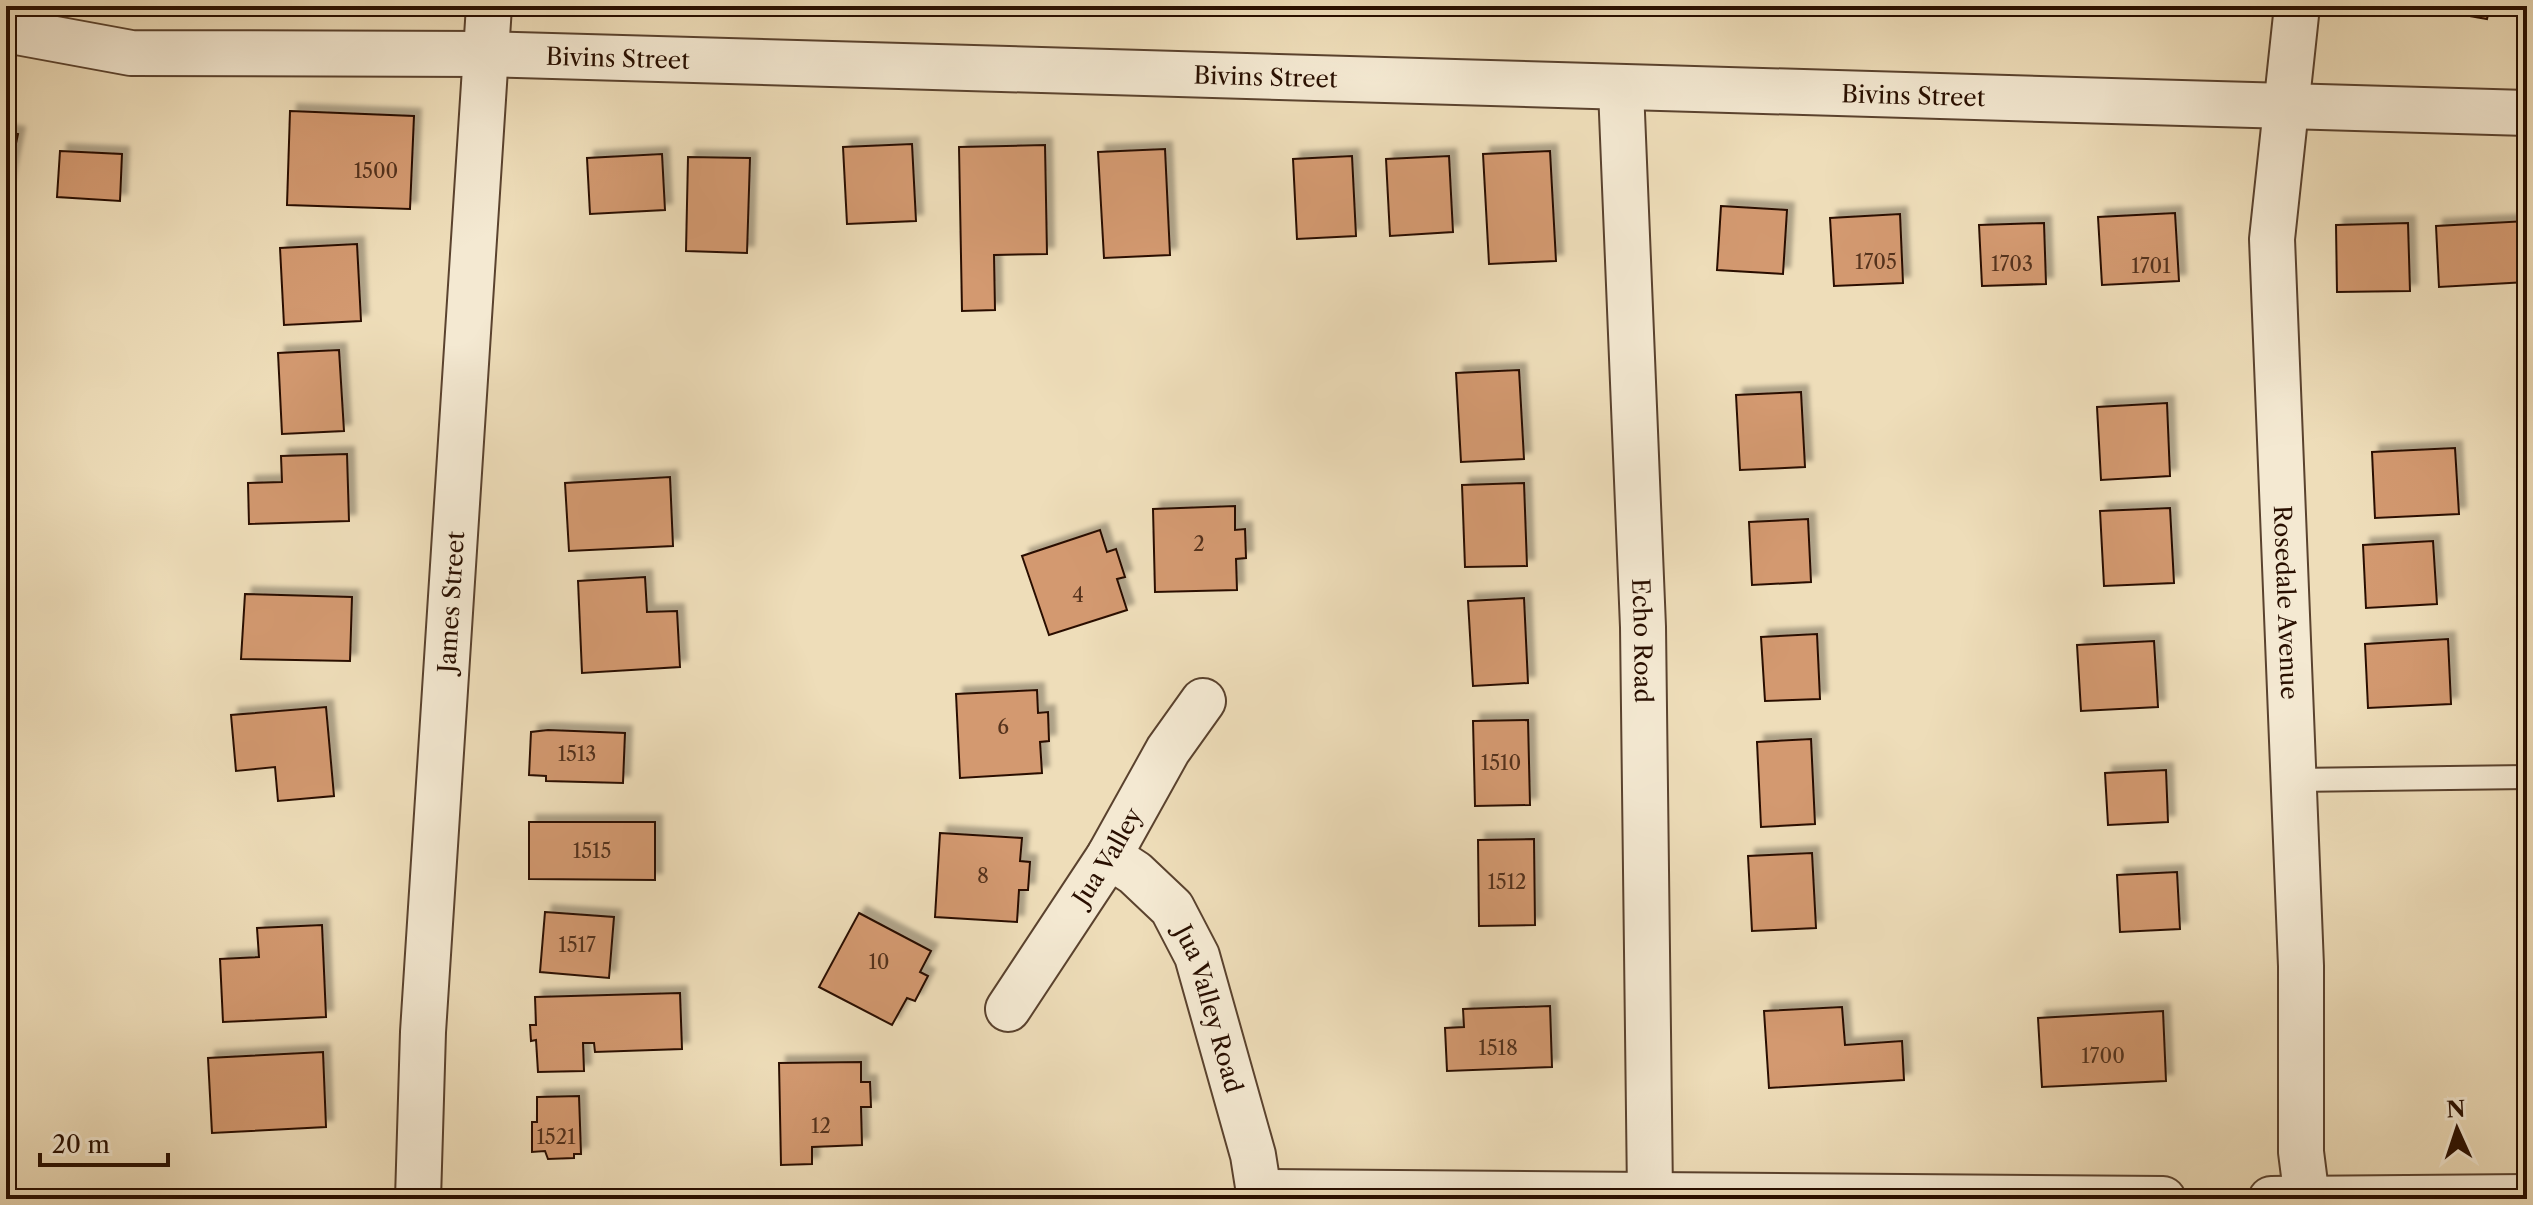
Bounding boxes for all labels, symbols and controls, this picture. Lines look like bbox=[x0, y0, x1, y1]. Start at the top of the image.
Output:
street label: Bivins Street bbox=[545, 41, 691, 74]
street label: Bivins Street bbox=[1193, 60, 1338, 93]
street label: Bivins Street bbox=[1841, 79, 1986, 112]
house number: 1500 bbox=[354, 159, 398, 183]
house number: 1705 bbox=[1855, 250, 1897, 274]
house number: 1703 bbox=[1991, 252, 2033, 276]
house number: 1701 bbox=[2131, 254, 2171, 278]
street label: Rosedale Avenue bbox=[2268, 505, 2305, 700]
street label: James Street bbox=[431, 530, 470, 678]
house number: 2 bbox=[1193, 532, 1205, 556]
street label: Echo Road bbox=[1627, 578, 1658, 703]
house number: 4 bbox=[1072, 583, 1084, 607]
house number: 6 bbox=[997, 715, 1009, 739]
house number: 1513 bbox=[558, 742, 596, 766]
house number: 1510 bbox=[1481, 751, 1521, 775]
street label: Jua Valley bbox=[1064, 802, 1148, 914]
house number: 1515 bbox=[573, 839, 611, 863]
house number: 8 bbox=[977, 864, 989, 888]
house number: 1512 bbox=[1487, 870, 1527, 894]
street label: Jua Valley Road bbox=[1167, 916, 1249, 1096]
house number: 1517 bbox=[558, 933, 596, 957]
house number: 10 bbox=[868, 950, 890, 974]
house number: 1518 bbox=[1478, 1036, 1518, 1060]
house number: 1700 bbox=[2081, 1044, 2125, 1068]
north arrow bbox=[2417, 1089, 2497, 1169]
text: N bbox=[2446, 1096, 2466, 1124]
house number: 12 bbox=[811, 1114, 831, 1138]
scale bar bbox=[40, 1117, 168, 1167]
house number: 1521 bbox=[536, 1125, 576, 1149]
text: 20 m bbox=[52, 1130, 110, 1159]

